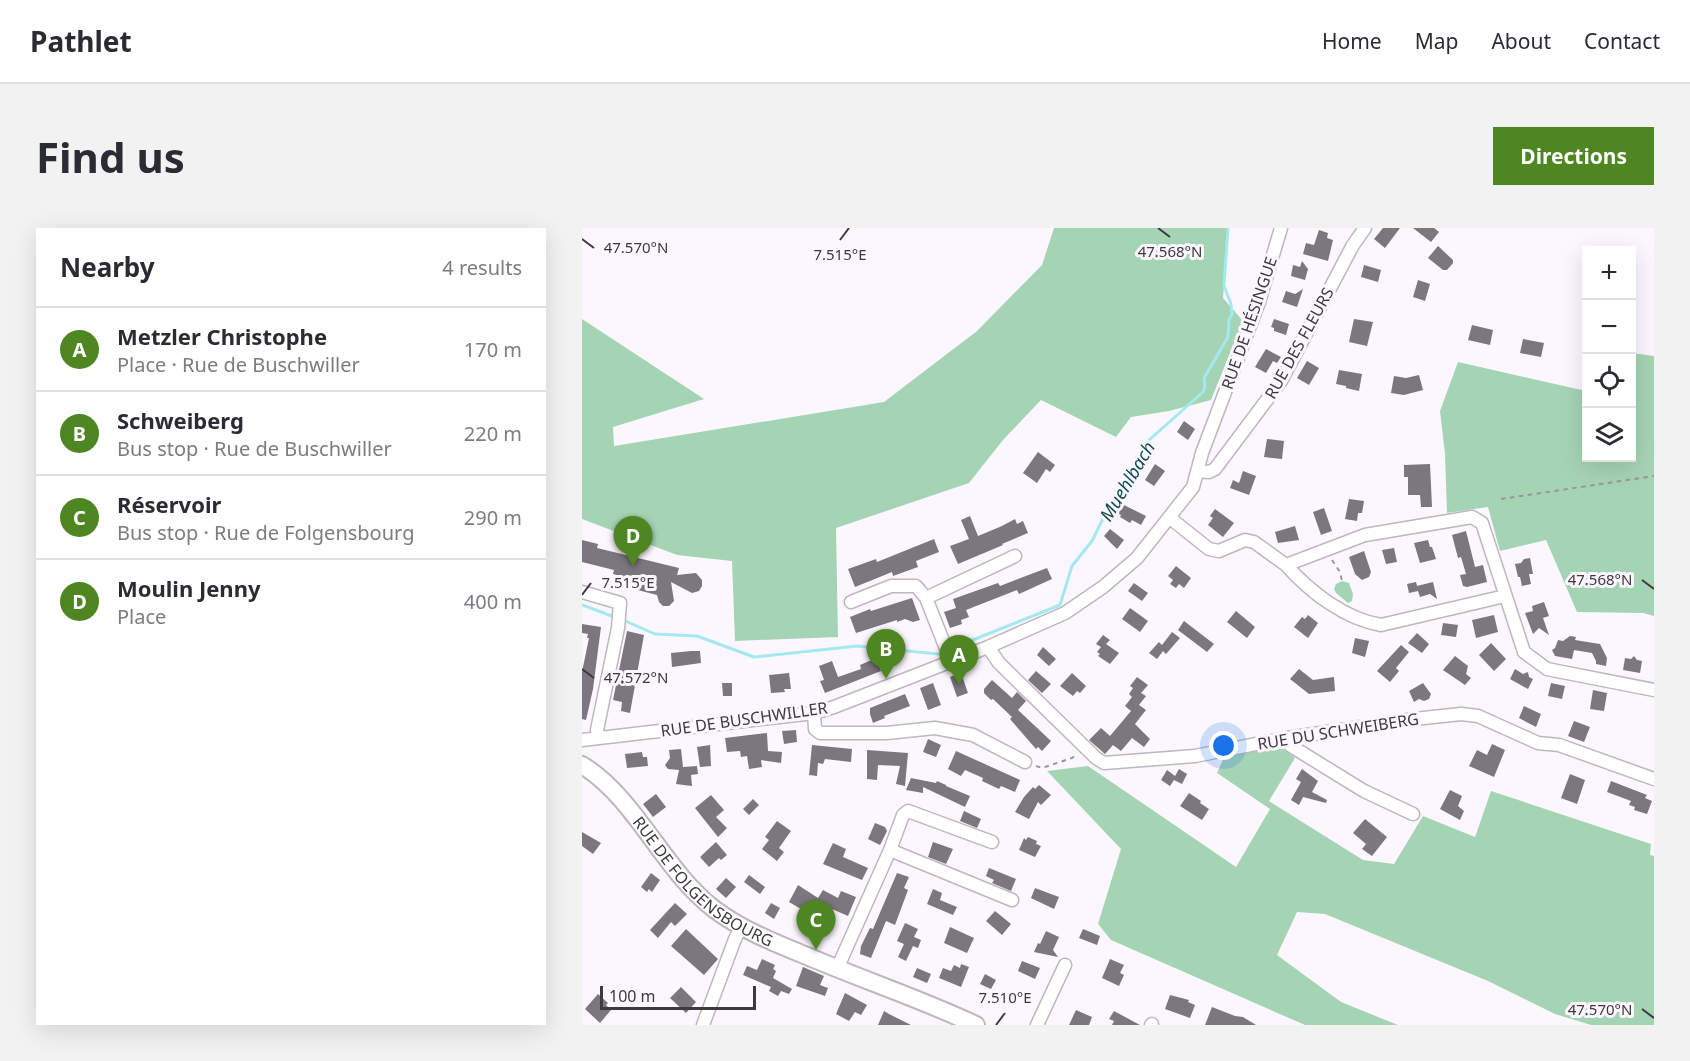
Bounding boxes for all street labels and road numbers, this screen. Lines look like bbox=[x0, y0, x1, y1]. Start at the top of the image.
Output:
street label: RUE DE HÉSINGUE bbox=[1216, 254, 1282, 392]
street label: RUE DES FLEURS bbox=[1259, 283, 1339, 403]
street label: RUE DE BUSCHWILLER bbox=[659, 696, 829, 742]
street label: RUE DU SCHWEIBERG bbox=[1256, 707, 1420, 755]
street label: RUE DE FOLGENSBOURG bbox=[628, 812, 777, 952]

